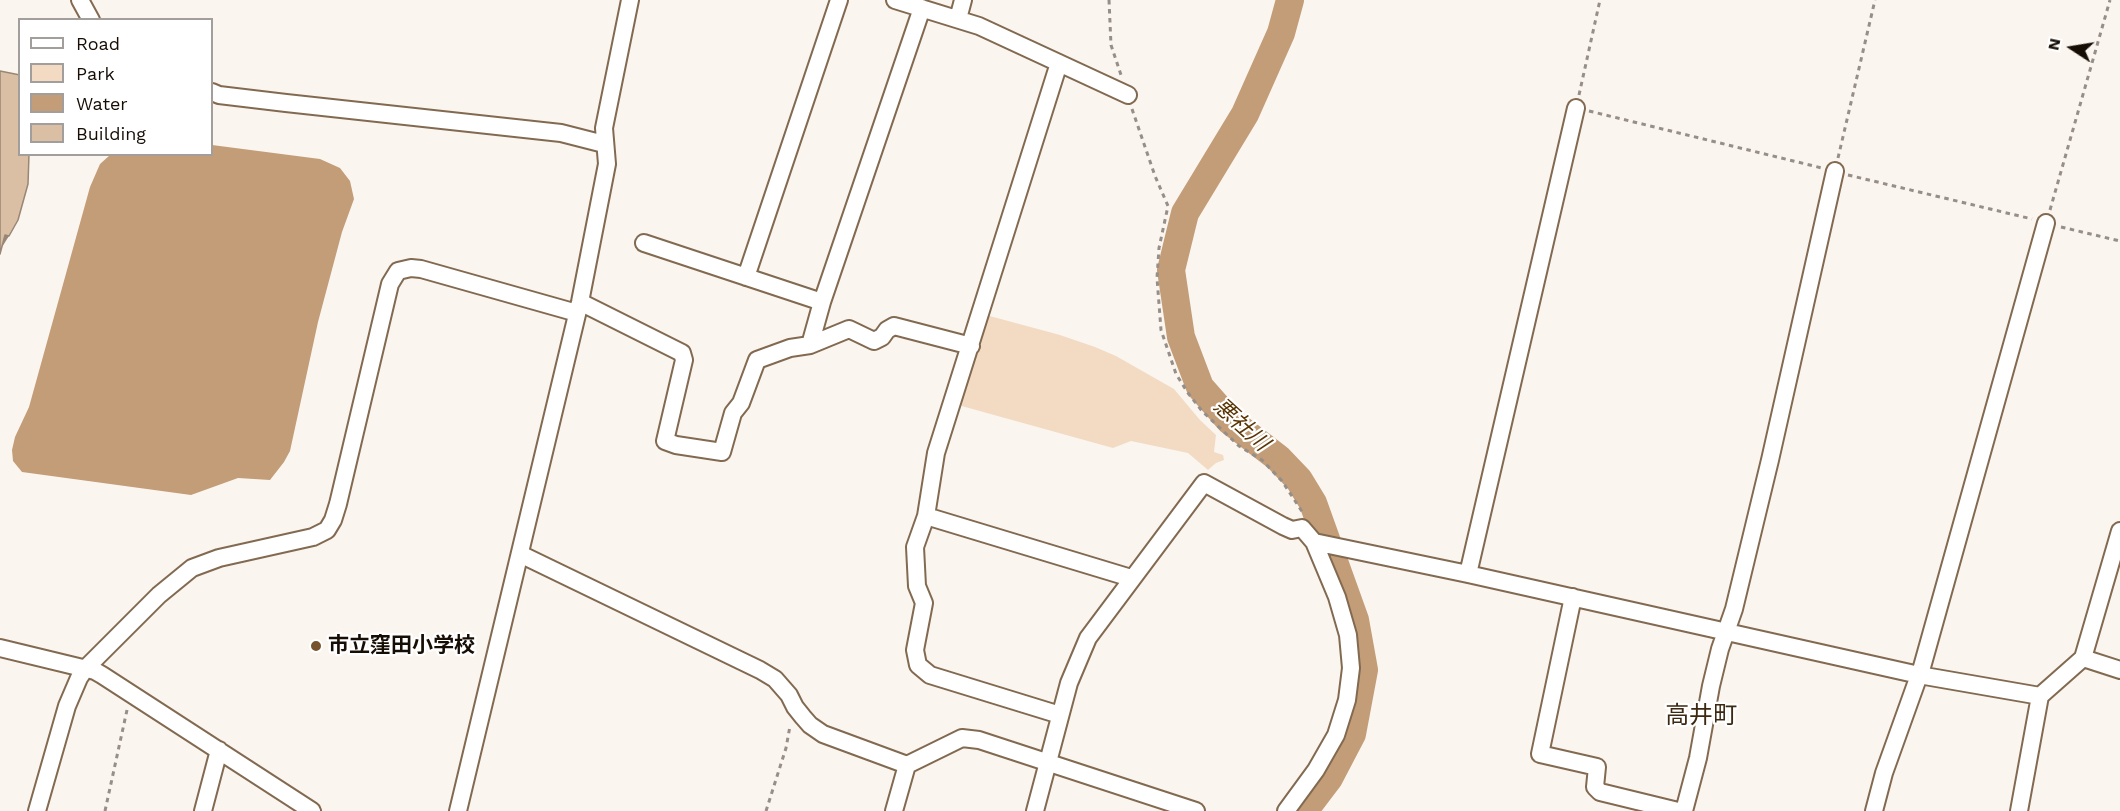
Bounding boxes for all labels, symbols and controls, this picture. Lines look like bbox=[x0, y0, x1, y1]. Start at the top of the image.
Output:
legend bbox=[18, 18, 213, 156]
north arrow bbox=[2042, 18, 2102, 78]
text: Road bbox=[76, 33, 120, 54]
text: N bbox=[2043, 36, 2064, 52]
text: Park bbox=[76, 63, 115, 84]
text: Water bbox=[76, 93, 128, 114]
text: Building bbox=[76, 123, 146, 144]
water label: 悪社川 bbox=[1208, 393, 1274, 457]
place label: 市立窪田小学校 bbox=[328, 633, 475, 659]
marker: 市立窪田小学校 bbox=[309, 639, 323, 653]
district label: 高井町 bbox=[1665, 702, 1737, 730]

